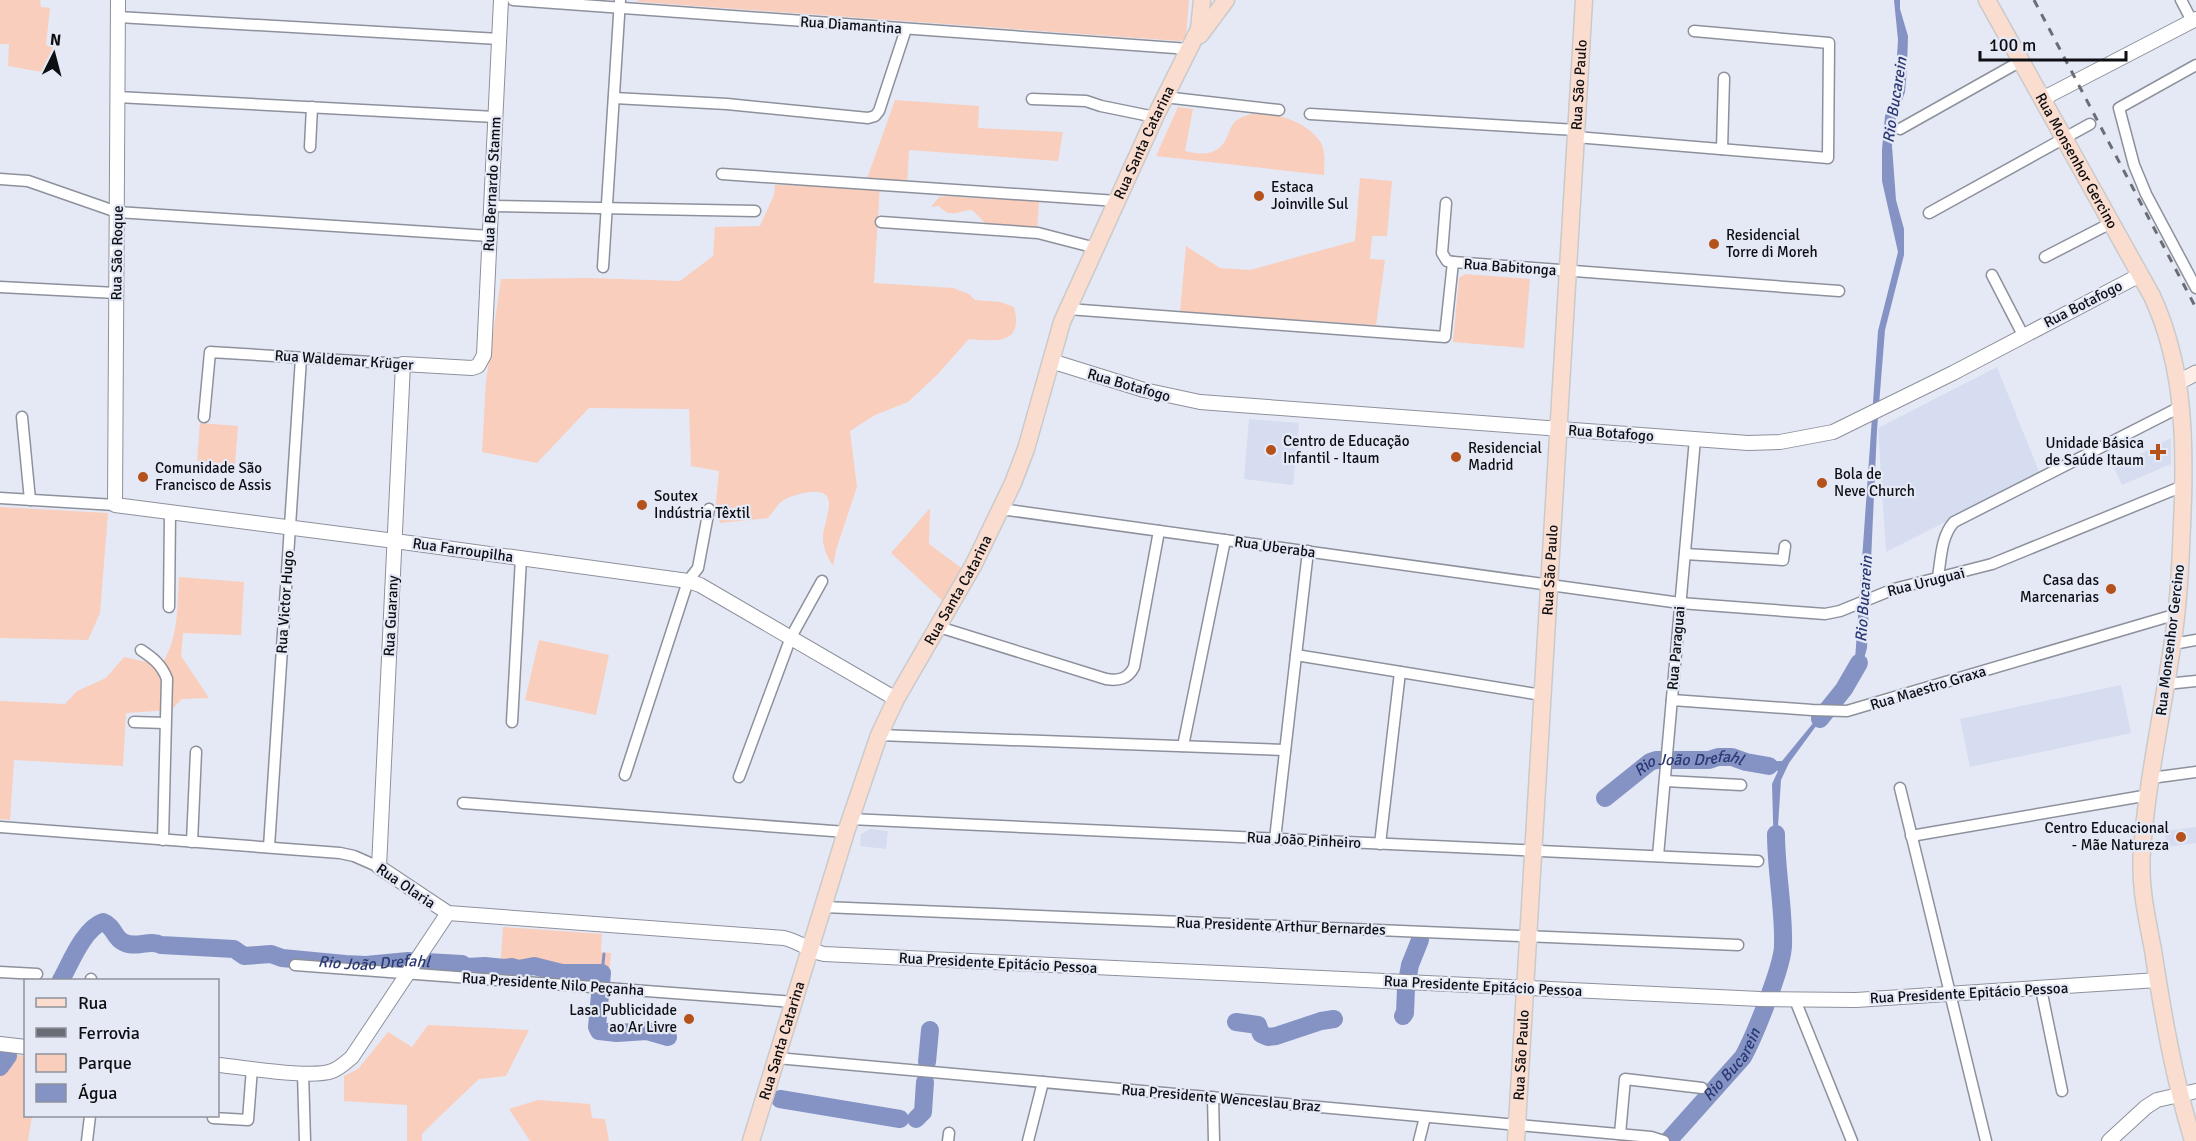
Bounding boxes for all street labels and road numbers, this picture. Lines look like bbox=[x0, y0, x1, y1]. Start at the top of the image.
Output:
street label: Rua Diamantina bbox=[799, 12, 903, 38]
street label: Rua São Paulo bbox=[1567, 39, 1591, 131]
street label: Rua Santa Catarina bbox=[1110, 83, 1178, 202]
street label: Rua Monsenhor Gercino bbox=[2032, 90, 2122, 232]
street label: Rua Bernardo Stamm bbox=[479, 116, 505, 252]
street label: Rua São Roque bbox=[107, 205, 127, 301]
street label: Rua Babitonga bbox=[1463, 255, 1557, 279]
street label: Rua Botafogo bbox=[2041, 276, 2125, 331]
street label: Rua Waldemar Krüger bbox=[274, 346, 415, 374]
street label: Rua Botafogo bbox=[1085, 365, 1173, 406]
street label: Rua Botafogo bbox=[1568, 421, 1655, 445]
street label: Rua São Paulo bbox=[1538, 524, 1562, 616]
street label: Rua Santa Catarina bbox=[920, 532, 996, 648]
street label: Rua Uberaba bbox=[1233, 532, 1317, 562]
street label: Rua Farroupilha bbox=[411, 534, 515, 566]
street label: Rua Victor Hugo bbox=[272, 550, 298, 654]
street label: Rua Monsenhor Gercino bbox=[2152, 563, 2188, 717]
street label: Rua Uruguai bbox=[1885, 564, 1967, 600]
street label: Rua Guarany bbox=[380, 575, 402, 657]
street label: Rua Paraguai bbox=[1663, 605, 1689, 691]
street label: Rua Maestro Graxa bbox=[1868, 662, 1988, 714]
street label: Rua João Pinheiro bbox=[1246, 828, 1362, 852]
street label: Rua Olaria bbox=[373, 860, 439, 912]
street label: Rua Presidente Arthur Bernardes bbox=[1176, 913, 1387, 939]
street label: Rua Presidente Epitácio Pessoa bbox=[898, 949, 1098, 977]
street label: Rua Presidente Nilo Peçanha bbox=[461, 969, 645, 999]
street label: Rua Presidente Epitácio Pessoa bbox=[1383, 972, 1583, 1000]
street label: Rua Santa Catarina bbox=[755, 979, 809, 1102]
street label: Rua Presidente Epitácio Pessoa bbox=[1869, 979, 2069, 1007]
street label: Rua São Paulo bbox=[1509, 1009, 1533, 1101]
street label: Rua Presidente Wenceslau Braz bbox=[1121, 1080, 1322, 1116]

